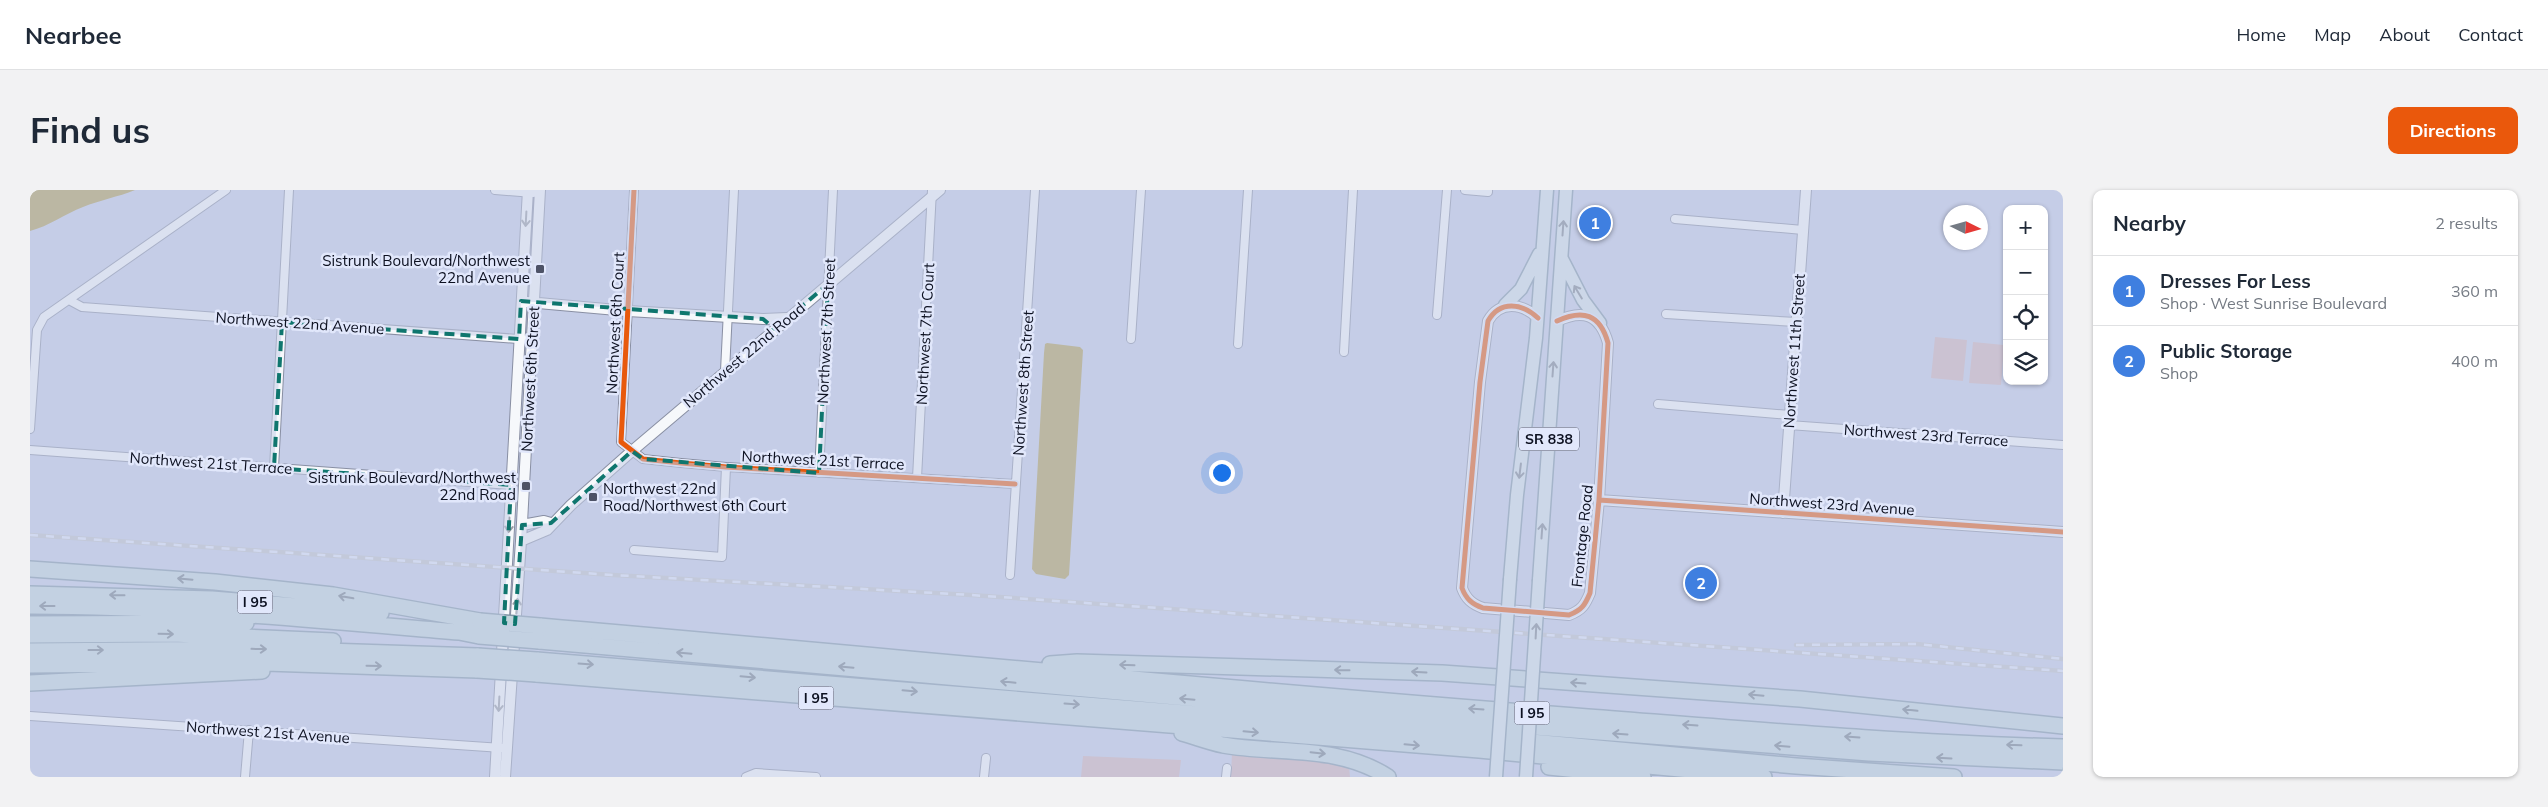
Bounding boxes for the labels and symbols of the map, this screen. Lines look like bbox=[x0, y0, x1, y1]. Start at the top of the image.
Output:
pin: 1 bbox=[1579, 204, 1611, 242]
north arrow bbox=[1943, 205, 1988, 250]
one-way arrow bbox=[522, 210, 531, 226]
one-way arrow bbox=[1559, 221, 1568, 237]
place label: Sistrunk Boulevard/Northwest 22nd Avenue bbox=[322, 251, 530, 287]
street label: Northwest 6th Court bbox=[602, 251, 628, 395]
street label: Northwest 7th Street bbox=[813, 258, 839, 404]
street label: Northwest 7th Court bbox=[912, 262, 938, 406]
marker: Sistrunk Boulevard/Northwest 22nd Avenue bbox=[534, 263, 546, 275]
street label: Northwest 11th Street bbox=[1779, 273, 1809, 429]
one-way arrow bbox=[1573, 286, 1583, 300]
street label: Northwest 22nd Road bbox=[679, 298, 809, 412]
street label: Northwest 6th Street bbox=[517, 306, 543, 452]
street label: Northwest 22nd Avenue bbox=[215, 308, 385, 338]
street label: Northwest 8th Street bbox=[1008, 310, 1038, 456]
one-way arrow bbox=[1549, 362, 1558, 378]
street label: Northwest 23rd Terrace bbox=[1843, 420, 2009, 450]
road number: SR 838 bbox=[1519, 428, 1579, 450]
street label: Northwest 21st Terrace bbox=[741, 446, 905, 474]
street label: Northwest 21st Terrace bbox=[129, 448, 293, 478]
your location bbox=[1209, 460, 1235, 486]
one-way arrow bbox=[1515, 462, 1525, 478]
place label: Sistrunk Boulevard/Northwest 22nd Road bbox=[308, 468, 516, 504]
place label: Northwest 22nd Road/Northwest 6th Court bbox=[603, 479, 786, 515]
marker: Sistrunk Boulevard/Northwest 22nd Road bbox=[520, 480, 532, 492]
street label: Frontage Road bbox=[1567, 484, 1597, 588]
street label: Northwest 23rd Avenue bbox=[1749, 489, 1915, 519]
marker: Northwest 22nd Road/Northwest 6th Court bbox=[587, 491, 599, 503]
one-way arrow bbox=[505, 516, 514, 532]
one-way arrow bbox=[1538, 524, 1547, 540]
pin: 2 bbox=[1685, 564, 1717, 602]
one-way arrow bbox=[177, 575, 193, 584]
one-way arrow bbox=[110, 590, 126, 600]
road number: I 95 bbox=[238, 591, 272, 614]
one-way arrow bbox=[338, 592, 354, 602]
one-way arrow bbox=[512, 598, 521, 614]
one-way arrow bbox=[39, 601, 56, 611]
one-way arrow bbox=[1531, 623, 1540, 639]
one-way arrow bbox=[158, 630, 174, 639]
one-way arrow bbox=[250, 644, 266, 654]
one-way arrow bbox=[88, 645, 104, 655]
one-way arrow bbox=[676, 648, 692, 658]
one-way arrow bbox=[577, 659, 593, 668]
one-way arrow bbox=[1120, 660, 1136, 669]
one-way arrow bbox=[366, 661, 382, 671]
one-way arrow bbox=[838, 662, 854, 672]
one-way arrow bbox=[1335, 665, 1351, 674]
one-way arrow bbox=[1411, 667, 1427, 676]
one-way arrow bbox=[739, 673, 755, 682]
one-way arrow bbox=[1000, 677, 1016, 687]
one-way arrow bbox=[1570, 678, 1586, 688]
road number: I 95 bbox=[798, 686, 834, 710]
one-way arrow bbox=[901, 687, 917, 696]
one-way arrow bbox=[1749, 690, 1765, 700]
one-way arrow bbox=[1179, 694, 1195, 703]
one-way arrow bbox=[495, 696, 504, 712]
one-way arrow bbox=[1063, 699, 1079, 709]
road number: I 95 bbox=[1514, 702, 1550, 724]
one-way arrow bbox=[1468, 704, 1484, 713]
one-way arrow bbox=[1903, 705, 1919, 715]
street label: Northwest 21st Avenue bbox=[186, 717, 350, 747]
one-way arrow bbox=[1682, 720, 1698, 729]
one-way arrow bbox=[1242, 727, 1258, 737]
one-way arrow bbox=[1613, 729, 1629, 738]
one-way arrow bbox=[1844, 733, 1860, 742]
one-way arrow bbox=[1404, 740, 1420, 750]
one-way arrow bbox=[2007, 741, 2023, 750]
one-way arrow bbox=[1775, 742, 1791, 751]
one-way arrow bbox=[1309, 748, 1325, 757]
one-way arrow bbox=[1937, 753, 1953, 762]

